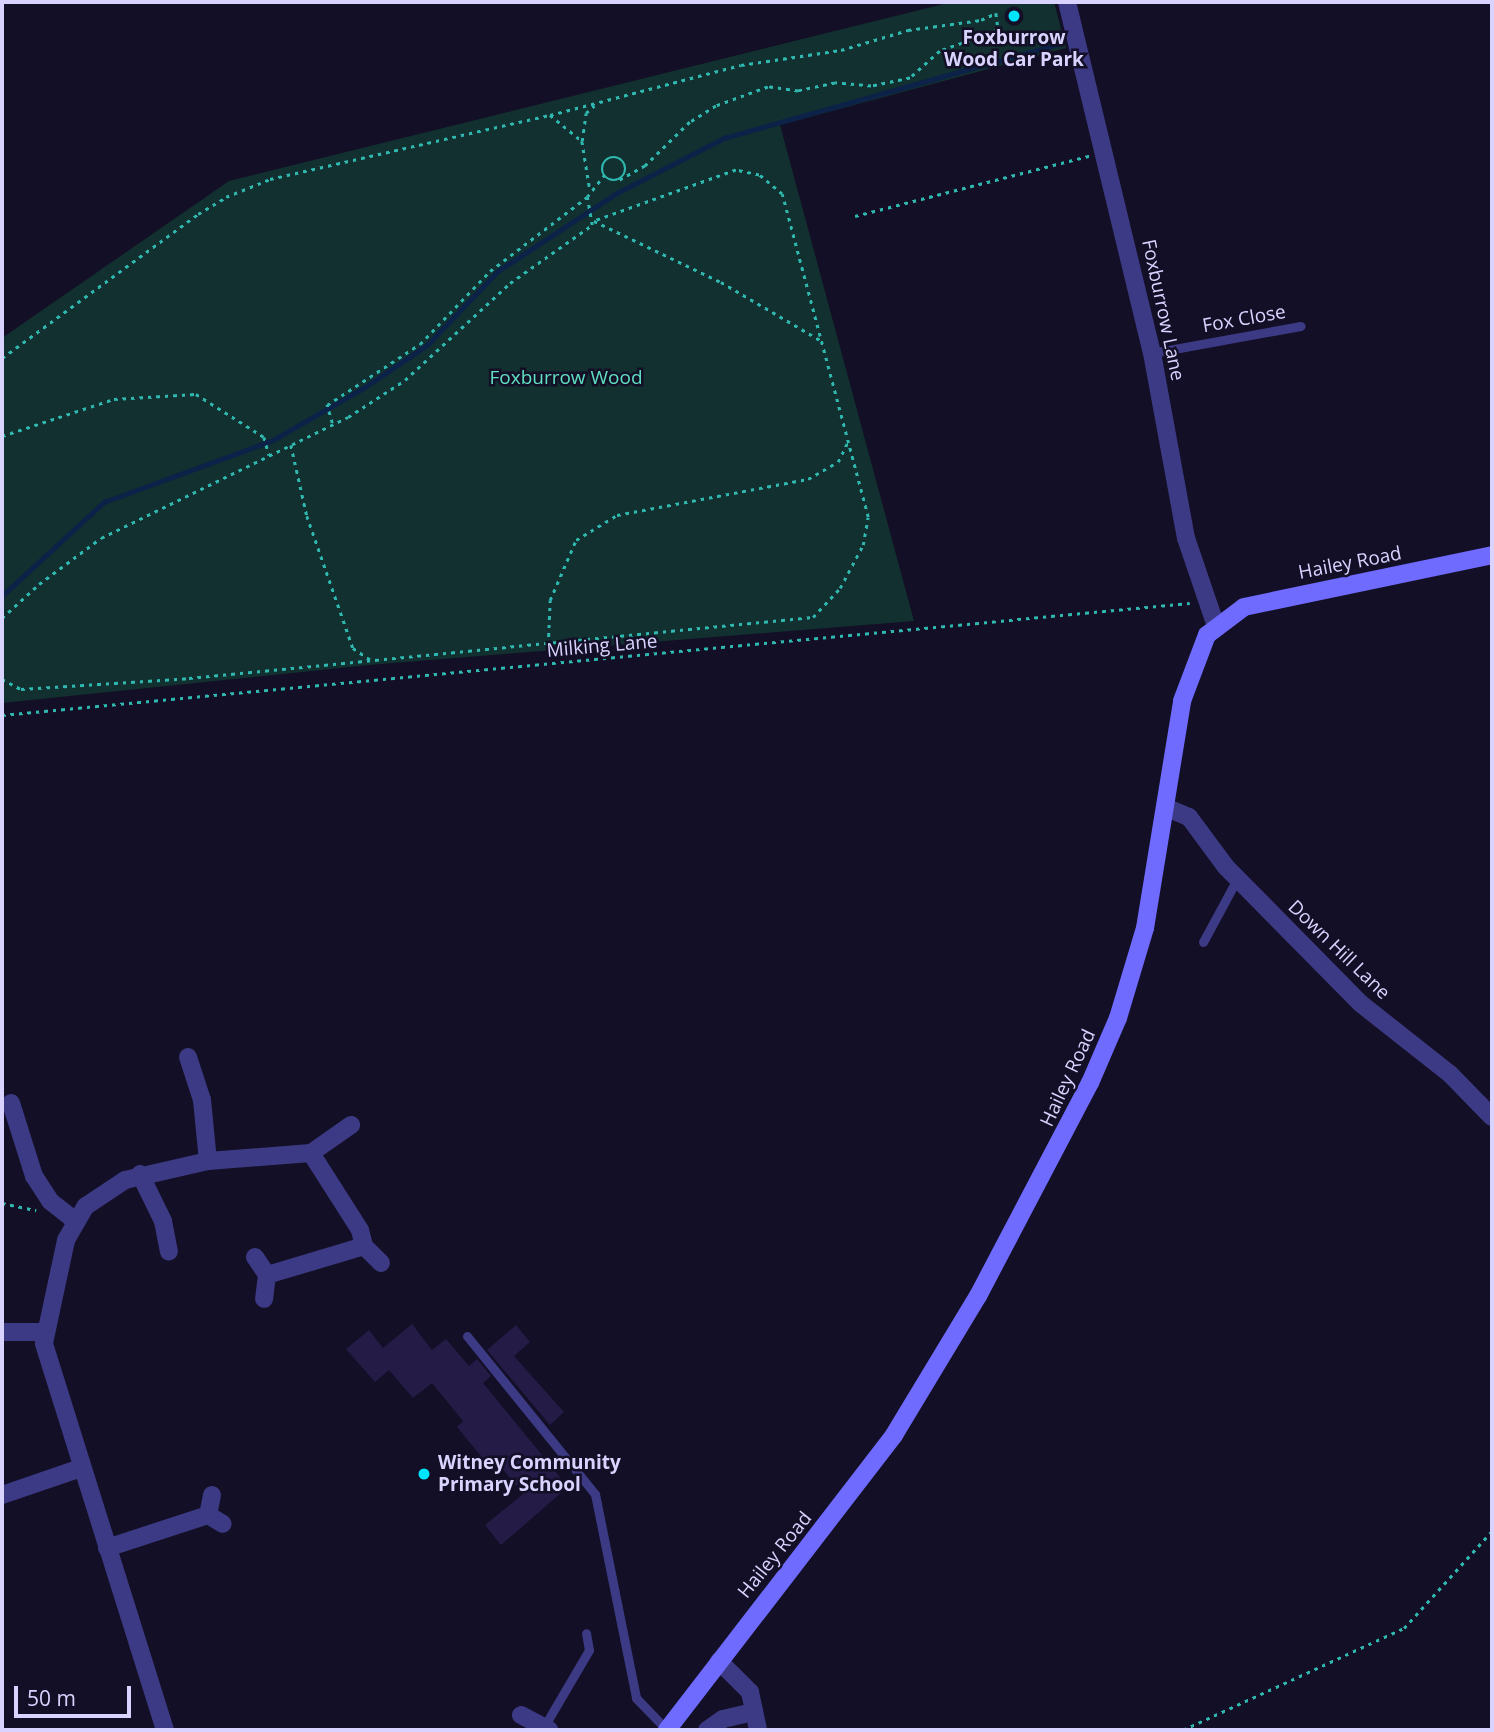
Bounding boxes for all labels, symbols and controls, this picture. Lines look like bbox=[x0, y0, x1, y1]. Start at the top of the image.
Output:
marker: Foxburrow Wood Car Park bbox=[1006, 8, 1022, 24]
place label: Foxburrow Wood Car Park bbox=[944, 27, 1084, 71]
street label: Foxburrow Lane bbox=[1137, 237, 1189, 383]
street label: Fox Close bbox=[1201, 300, 1287, 338]
park label: Foxburrow Wood bbox=[489, 367, 643, 389]
street label: Hailey Road bbox=[1296, 542, 1404, 584]
street label: Milking Lane bbox=[546, 630, 658, 662]
street label: Down Hill Lane bbox=[1283, 896, 1395, 1004]
street label: Hailey Road bbox=[1036, 1026, 1100, 1130]
place label: Witney Community Primary School bbox=[438, 1452, 621, 1496]
marker: Witney Community Primary School bbox=[416, 1466, 432, 1482]
street label: Hailey Road bbox=[733, 1507, 817, 1603]
scale bar bbox=[18, 1672, 135, 1716]
text: 50 m bbox=[27, 1684, 76, 1712]

